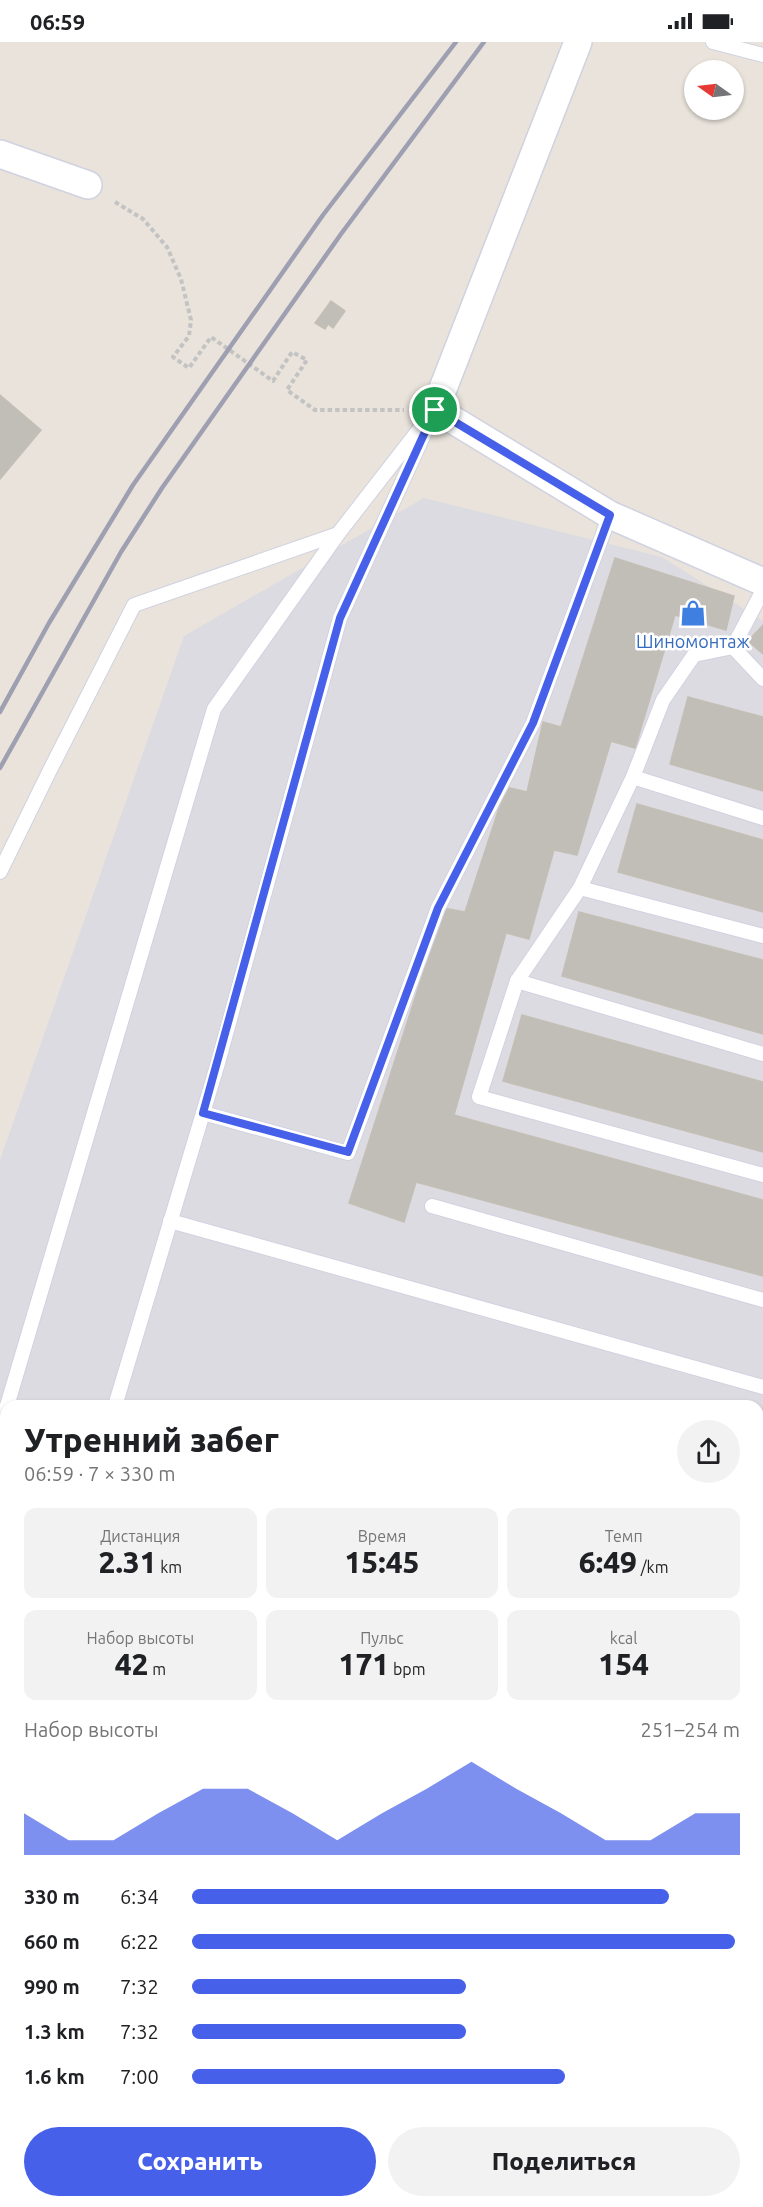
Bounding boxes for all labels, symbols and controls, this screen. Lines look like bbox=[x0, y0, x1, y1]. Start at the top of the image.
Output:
text: 06:59 bbox=[30, 9, 85, 34]
north arrow bbox=[684, 60, 744, 120]
map controls bbox=[684, 60, 744, 120]
pin bbox=[409, 384, 460, 435]
icon: arrive bbox=[418, 393, 451, 426]
shop icon: Шиномонтаж bbox=[678, 598, 708, 628]
place label: Шиномонтаж bbox=[636, 631, 751, 651]
button: share bbox=[677, 1420, 740, 1483]
text: Утренний забег bbox=[24, 1421, 279, 1458]
text: 06:59 · 7 × 330 m bbox=[24, 1462, 176, 1485]
text: Дистанция bbox=[100, 1527, 180, 1545]
text: Время bbox=[358, 1527, 406, 1545]
text: Темп bbox=[605, 1527, 643, 1545]
text: 2.31 bbox=[98, 1545, 157, 1579]
text: 15:45 bbox=[344, 1545, 420, 1579]
text: 6:49 bbox=[579, 1545, 637, 1579]
text: km bbox=[157, 1558, 182, 1576]
text: /km bbox=[637, 1558, 668, 1576]
text: Набор высоты bbox=[87, 1629, 194, 1647]
text: Пульс bbox=[360, 1629, 404, 1647]
text: kcal bbox=[610, 1629, 637, 1647]
text: 42 bbox=[115, 1647, 149, 1681]
text: 171 bbox=[339, 1647, 389, 1681]
text: 154 bbox=[598, 1647, 649, 1681]
text: m bbox=[149, 1660, 166, 1678]
text: bpm bbox=[389, 1660, 425, 1678]
text: Набор высоты bbox=[24, 1718, 159, 1741]
text: 251–254 m bbox=[641, 1718, 740, 1741]
text: 330 m bbox=[24, 1885, 80, 1908]
text: 6:34 bbox=[120, 1885, 159, 1908]
text: 660 m bbox=[24, 1930, 80, 1953]
text: 6:22 bbox=[120, 1930, 159, 1953]
text: 990 m bbox=[24, 1975, 80, 1998]
text: 7:32 bbox=[120, 1975, 159, 1998]
text: 1.3 km bbox=[24, 2020, 85, 2043]
text: 7:32 bbox=[120, 2020, 159, 2043]
text: 1.6 km bbox=[24, 2065, 85, 2088]
text: 7:00 bbox=[120, 2065, 159, 2088]
button: Сохранить bbox=[24, 2127, 376, 2196]
button: Поделиться bbox=[388, 2127, 740, 2196]

